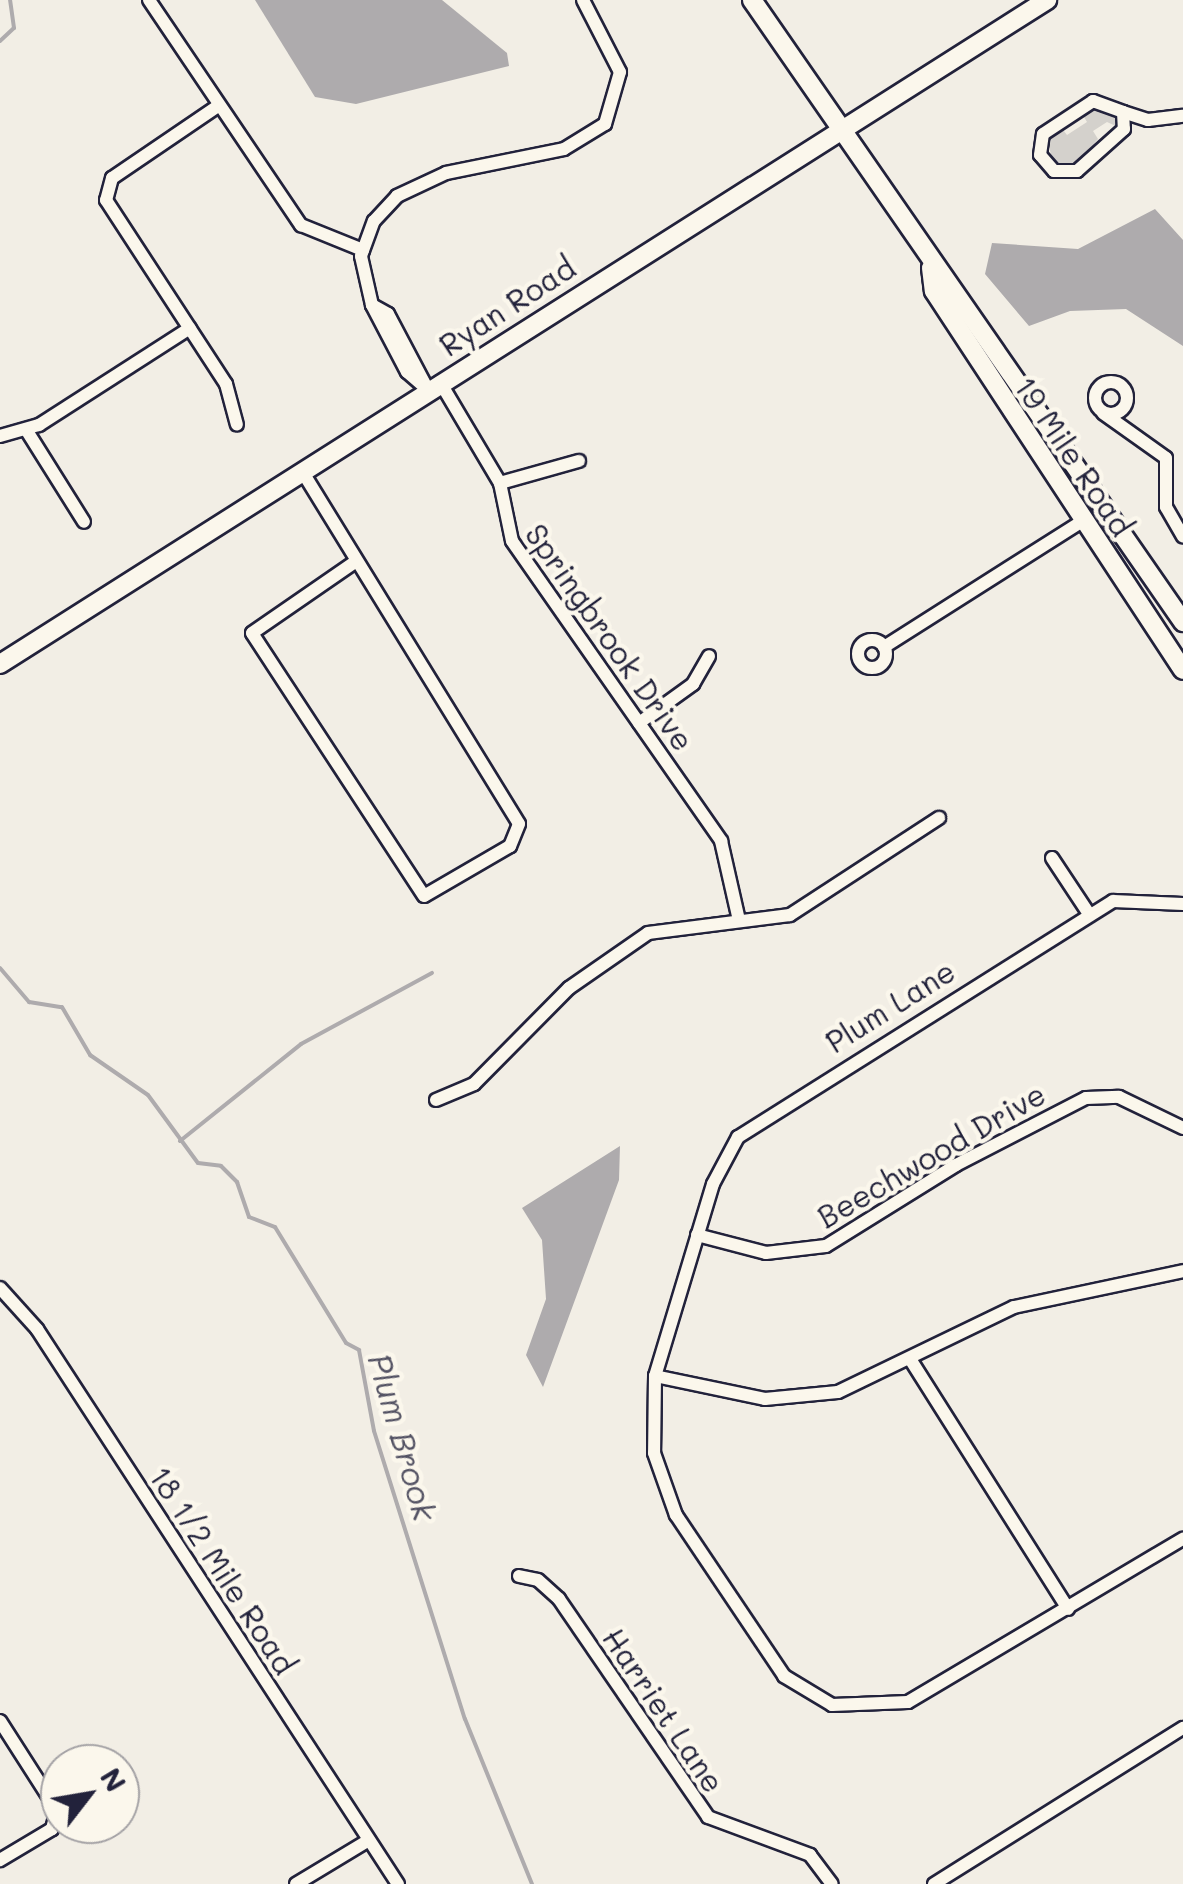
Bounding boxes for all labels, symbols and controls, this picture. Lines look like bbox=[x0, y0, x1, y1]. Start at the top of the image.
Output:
street label: Ryan Road bbox=[432, 249, 582, 363]
street label: 19 Mile Road bbox=[1008, 370, 1140, 542]
street label: Springbrook Drive bbox=[518, 517, 702, 757]
street label: Plum Lane bbox=[819, 952, 961, 1060]
street label: Beechwood Drive bbox=[811, 1075, 1051, 1235]
water label: Plum Brook bbox=[361, 1349, 445, 1525]
street label: 18 1/2 Mile Road bbox=[143, 1459, 303, 1681]
street label: Harriet Lane bbox=[596, 1621, 732, 1799]
north arrow bbox=[40, 1744, 140, 1844]
text: N bbox=[93, 1761, 135, 1798]

